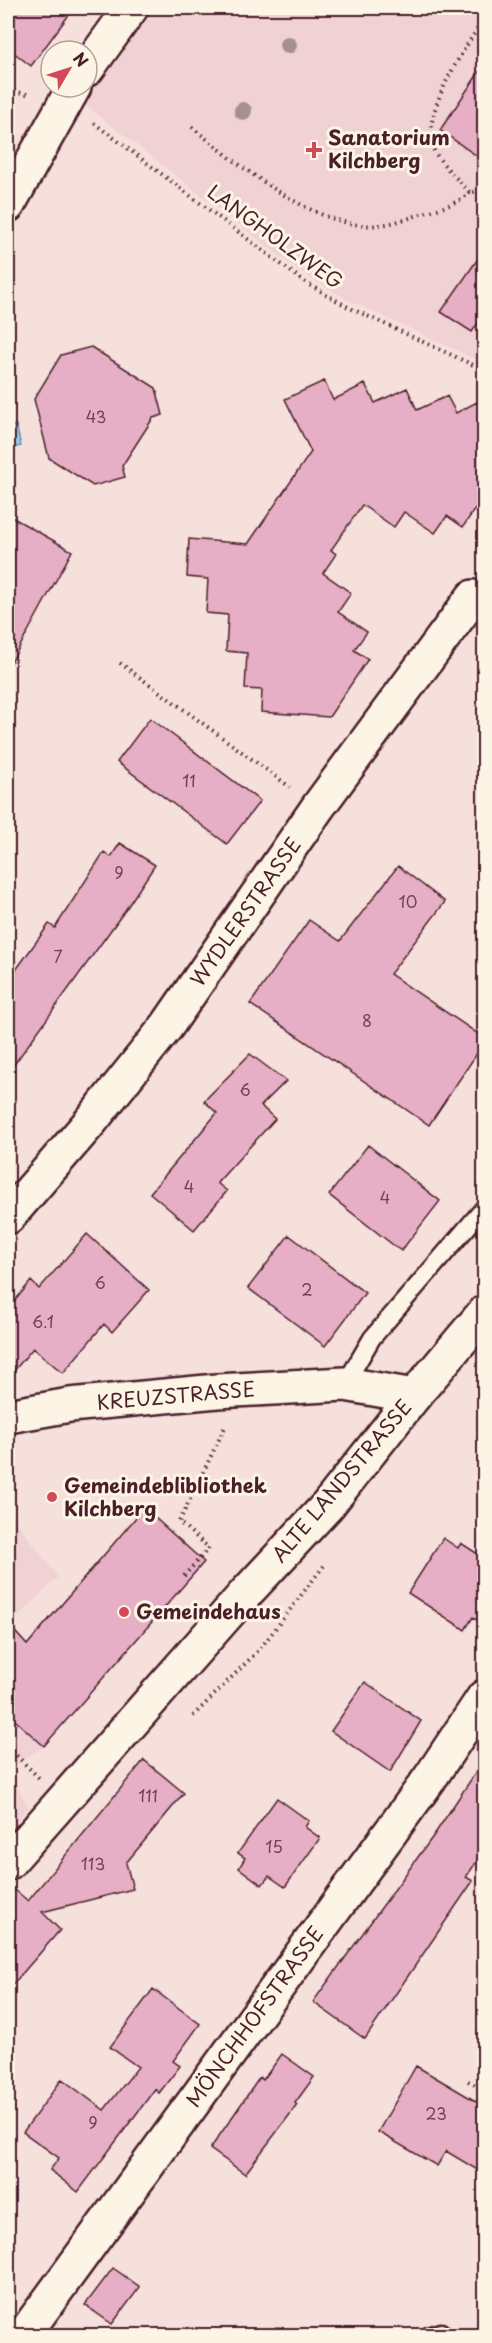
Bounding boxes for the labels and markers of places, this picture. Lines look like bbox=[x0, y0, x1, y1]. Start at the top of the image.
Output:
place label: Sanatorium Kilchberg bbox=[328, 122, 450, 175]
marker: Sanatorium Kilchberg bbox=[305, 141, 323, 159]
place label: Gemeindeblibliothek Kilchberg bbox=[64, 1470, 267, 1523]
marker: Gemeindeblibliothek Kilchberg bbox=[45, 1490, 59, 1504]
place label: Gemeindehaus bbox=[136, 1596, 281, 1626]
marker: Gemeindehaus bbox=[117, 1605, 131, 1619]

